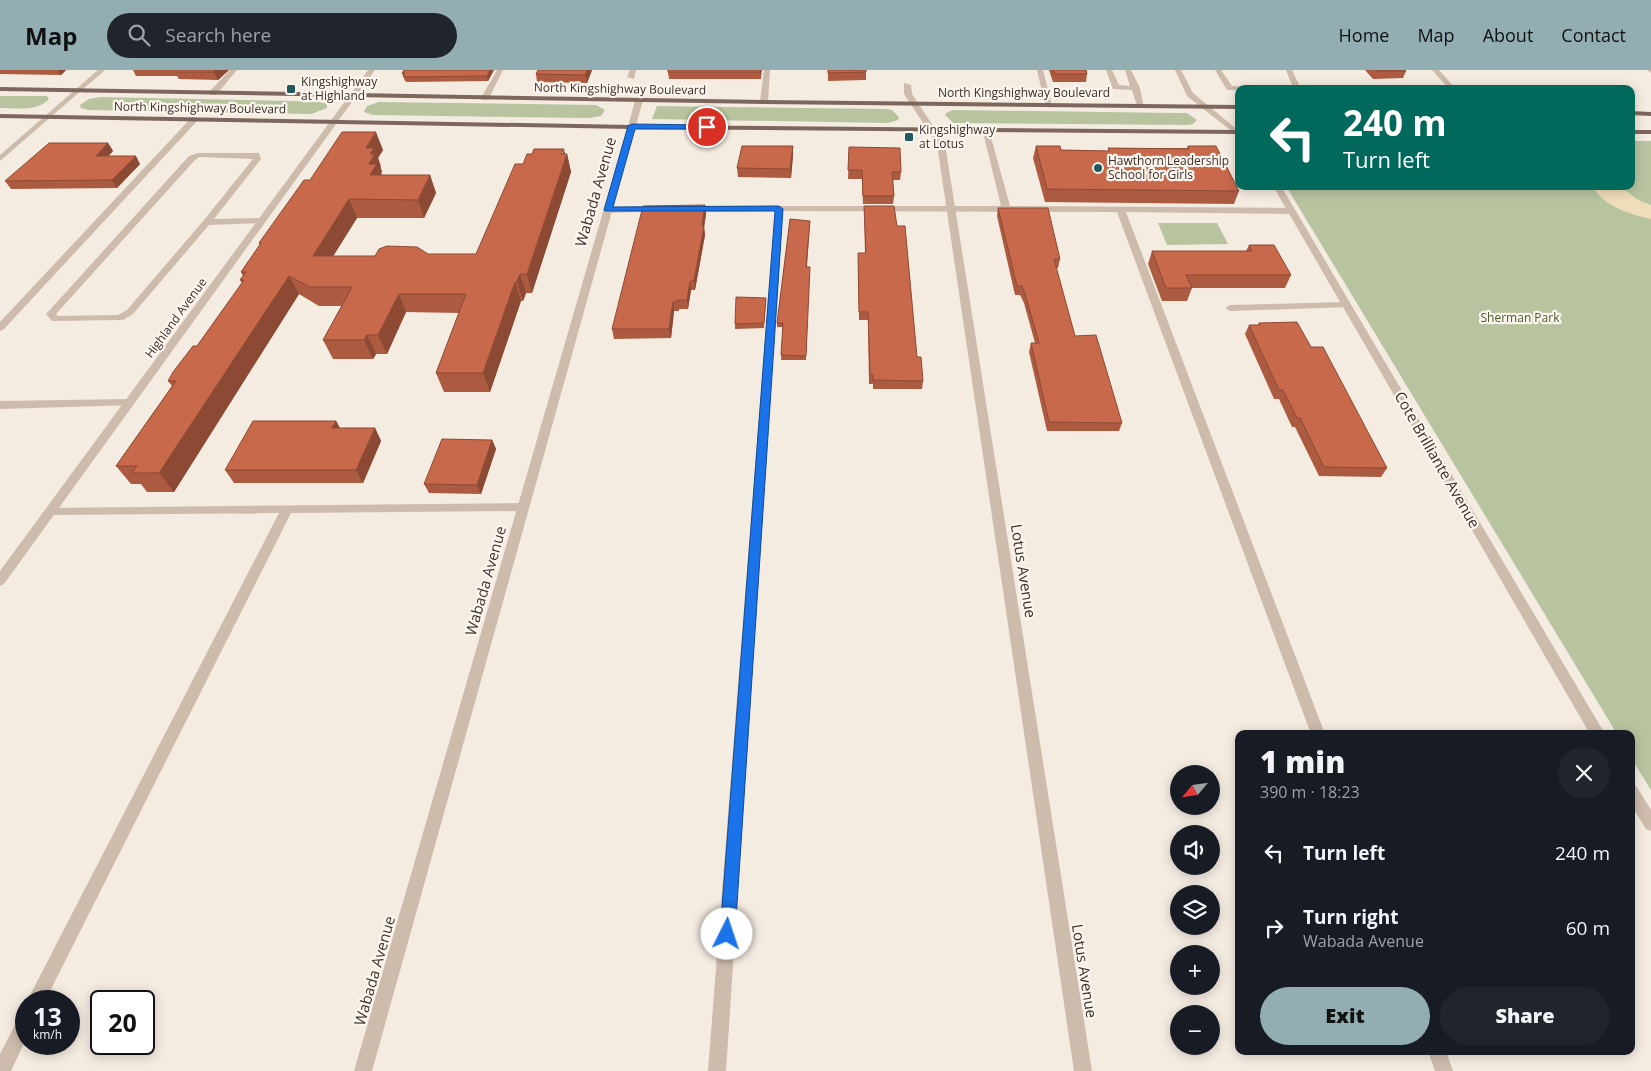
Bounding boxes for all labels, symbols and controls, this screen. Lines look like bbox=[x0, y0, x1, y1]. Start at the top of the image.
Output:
search box bbox=[107, 13, 457, 58]
text: Map bbox=[25, 19, 77, 52]
icon: search bbox=[125, 21, 153, 49]
text: Search here bbox=[165, 22, 271, 48]
text: Home bbox=[1339, 23, 1389, 47]
text: Map bbox=[1417, 23, 1455, 47]
text: About bbox=[1483, 23, 1533, 47]
text: Contact bbox=[1561, 23, 1626, 47]
place label: Kingshighway at Highland bbox=[301, 73, 378, 104]
street label: North Kingshighway Boulevard bbox=[534, 78, 706, 99]
marker: Kingshighway at Highland bbox=[285, 83, 297, 95]
street label: North Kingshighway Boulevard bbox=[938, 84, 1110, 101]
street label: North Kingshighway Boulevard bbox=[114, 97, 286, 118]
text: 240 m bbox=[1343, 99, 1447, 146]
icon: left bbox=[1260, 105, 1325, 170]
pin bbox=[686, 106, 728, 148]
icon: arrive bbox=[693, 113, 721, 141]
place label: Kingshighway at Lotus bbox=[919, 121, 996, 152]
marker: Kingshighway at Lotus bbox=[903, 131, 915, 143]
street label: Wabada Avenue bbox=[570, 134, 620, 249]
text: Turn left bbox=[1343, 144, 1430, 174]
place label: Hawthorn Leadership School for Girls bbox=[1108, 152, 1229, 183]
marker: Hawthorn Leadership School for Girls bbox=[1092, 162, 1104, 174]
street label: Highland Avenue bbox=[141, 274, 211, 361]
park label: Sherman Park bbox=[1481, 309, 1560, 326]
street label: Cote Brilliante Avenue bbox=[1391, 388, 1485, 531]
street label: Wabada Avenue bbox=[460, 523, 510, 638]
street label: Lotus Avenue bbox=[1007, 523, 1041, 619]
text: 1 min bbox=[1260, 741, 1345, 782]
button: close bbox=[1558, 747, 1610, 799]
north arrow bbox=[1170, 765, 1220, 815]
map controls bbox=[1170, 765, 1220, 1055]
text: 390 m · 18:23 bbox=[1260, 781, 1360, 803]
button: sound bbox=[1170, 825, 1220, 875]
icon: left bbox=[1260, 839, 1288, 867]
text: Turn left bbox=[1303, 840, 1385, 866]
text: 240 m bbox=[1555, 840, 1610, 866]
button: layers bbox=[1170, 885, 1220, 935]
text: Turn right bbox=[1303, 904, 1398, 930]
position arrow bbox=[700, 907, 752, 959]
street label: Wabada Avenue bbox=[349, 913, 399, 1028]
icon: right bbox=[1260, 914, 1288, 942]
text: 60 m bbox=[1566, 915, 1610, 941]
street label: Lotus Avenue bbox=[1068, 923, 1102, 1019]
text: Wabada Avenue bbox=[1303, 930, 1424, 952]
button: + bbox=[1170, 945, 1220, 995]
button: Exit bbox=[1260, 987, 1430, 1045]
button: Share bbox=[1440, 987, 1610, 1045]
speed limit sign: 20 bbox=[90, 990, 155, 1055]
text: 13 bbox=[33, 999, 62, 1033]
button: − bbox=[1170, 1005, 1220, 1055]
text: km/h bbox=[33, 1026, 62, 1043]

